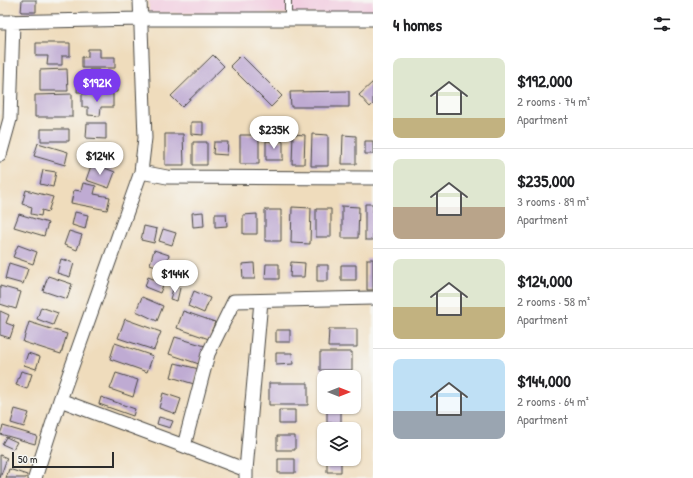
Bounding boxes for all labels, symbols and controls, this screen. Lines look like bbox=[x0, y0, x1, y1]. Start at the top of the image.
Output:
text: 4 homes bbox=[393, 13, 442, 36]
icon: filters bbox=[651, 13, 673, 35]
pin: $192K bbox=[69, 69, 125, 103]
text: $192,000 bbox=[517, 69, 572, 92]
text: $192K bbox=[83, 73, 111, 91]
icon: home bbox=[425, 74, 473, 122]
text: 2 rooms · 74 m² bbox=[517, 92, 590, 110]
text: Apartment bbox=[517, 110, 568, 128]
pin: $235K bbox=[246, 116, 302, 150]
text: $235K bbox=[259, 120, 289, 138]
pin: $124K bbox=[72, 142, 128, 176]
text: $124K bbox=[85, 146, 115, 164]
text: $235,000 bbox=[517, 169, 575, 192]
icon: home bbox=[425, 175, 473, 223]
text: 3 rooms · 89 m² bbox=[517, 192, 589, 210]
text: Apartment bbox=[517, 210, 568, 228]
pin: $144K bbox=[147, 260, 203, 294]
text: $144K bbox=[161, 264, 189, 282]
text: $124,000 bbox=[517, 269, 572, 292]
icon: home bbox=[425, 275, 473, 323]
text: 2 rooms · 58 m² bbox=[517, 292, 590, 310]
text: Apartment bbox=[517, 310, 568, 328]
text: $144,000 bbox=[517, 369, 571, 392]
north arrow bbox=[317, 370, 361, 414]
map controls bbox=[317, 370, 361, 466]
icon: home bbox=[425, 375, 473, 423]
text: 2 rooms · 64 m² bbox=[517, 392, 589, 410]
text: Apartment bbox=[517, 410, 568, 428]
button: layers bbox=[317, 422, 361, 466]
scale bar bbox=[12, 450, 114, 469]
text: 50 m bbox=[18, 452, 38, 466]

